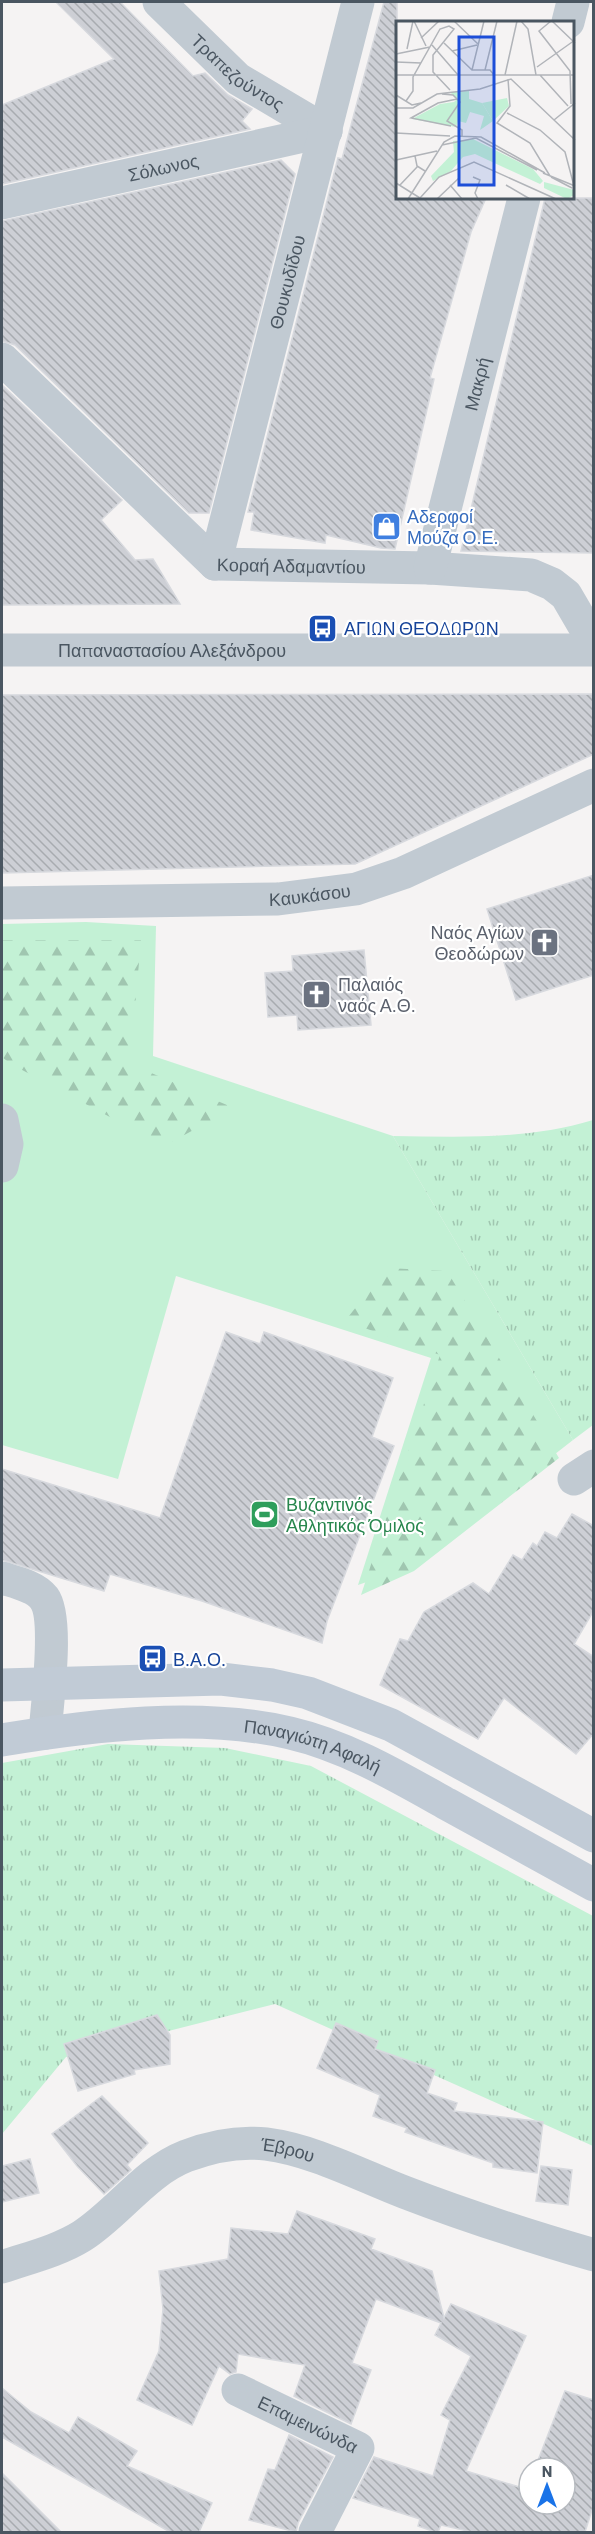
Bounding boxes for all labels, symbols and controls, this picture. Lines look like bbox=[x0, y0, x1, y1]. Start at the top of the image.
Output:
inset map bbox=[396, 21, 574, 200]
street label: Τραπεζούντος bbox=[187, 29, 289, 115]
street label: Σόλωνος bbox=[126, 149, 201, 186]
street label: Θουκυδίδου bbox=[264, 232, 309, 332]
street label: Μακρή bbox=[459, 355, 494, 413]
place label: Αδερφοί Μούζα Ο.Ε. bbox=[407, 505, 499, 548]
shop icon: Αδερφοί Μούζα Ο.Ε. bbox=[370, 510, 402, 542]
street label: Κοραή Αδαμαντίου bbox=[217, 553, 366, 578]
bus stop icon: ΑΓΙΩΝ ΘΕΟΔΩΡΩΝ bbox=[307, 612, 339, 644]
place label: ΑΓΙΩΝ ΘΕΟΔΩΡΩΝ bbox=[344, 617, 499, 639]
street label: Παπαναστασίου Αλεξάνδρου bbox=[58, 639, 286, 661]
street label: Καυκάσου bbox=[269, 879, 352, 910]
place label: Ναός Αγίων Θεοδώρων bbox=[431, 921, 524, 964]
church icon: Ναός Αγίων Θεοδώρων bbox=[529, 926, 561, 958]
place label: Παλαιός ναός Α.Θ. bbox=[338, 973, 416, 1016]
church icon: Παλαιός ναός Α.Θ. bbox=[301, 978, 333, 1010]
place label: Βυζαντινός Αθλητικός Όμιλος bbox=[286, 1493, 424, 1536]
sports icon: Βυζαντινός Αθλητικός Όμιλος bbox=[249, 1498, 281, 1530]
bus stop icon: Β.Α.Ο. bbox=[136, 1643, 168, 1675]
place label: Β.Α.Ο. bbox=[173, 1648, 226, 1670]
street label: Παναγιώτη Αφαλή bbox=[243, 1714, 385, 1777]
street label: Έβρου bbox=[259, 2132, 318, 2166]
street label: Επαμεινώνδα bbox=[255, 2390, 362, 2457]
north arrow bbox=[517, 2456, 577, 2516]
text: N bbox=[542, 2461, 552, 2480]

